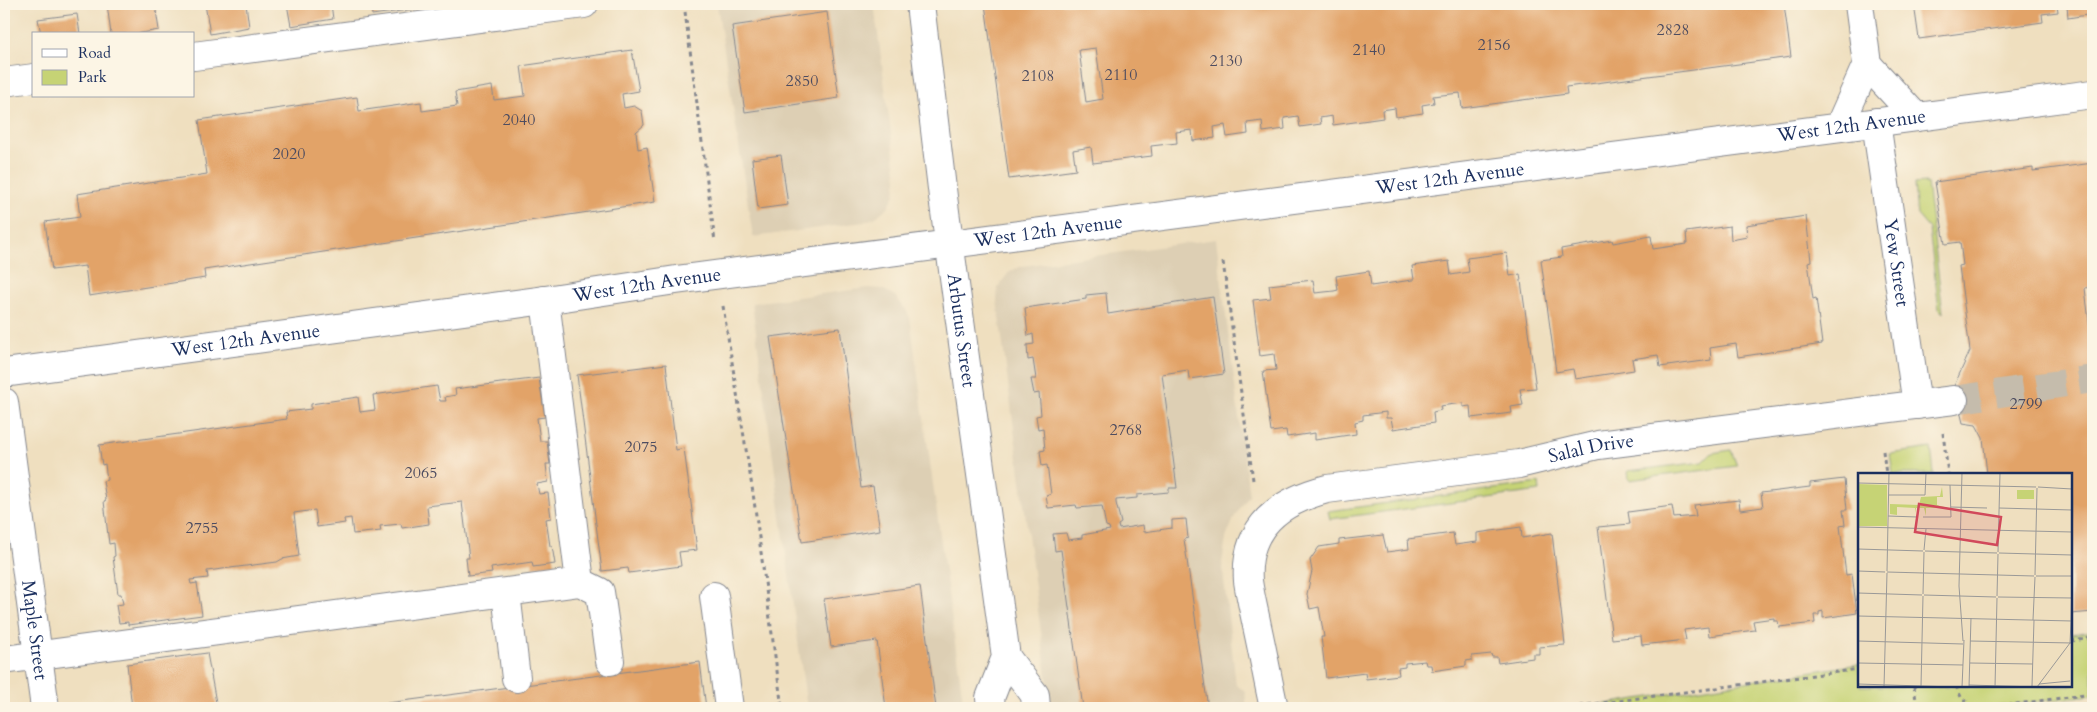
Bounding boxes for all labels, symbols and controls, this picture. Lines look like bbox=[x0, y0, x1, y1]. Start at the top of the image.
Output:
house number: 2828 bbox=[1657, 19, 1689, 41]
legend bbox=[32, 32, 195, 98]
house number: 2156 bbox=[1478, 34, 1510, 56]
house number: 2140 bbox=[1353, 39, 1385, 61]
text: Road bbox=[78, 43, 111, 63]
house number: 2130 bbox=[1210, 50, 1242, 72]
house number: 2110 bbox=[1105, 64, 1137, 86]
house number: 2108 bbox=[1022, 65, 1054, 87]
text: Park bbox=[78, 67, 107, 87]
house number: 2850 bbox=[786, 70, 818, 92]
street label: West 12th Avenue bbox=[1775, 103, 1927, 148]
house number: 2040 bbox=[503, 109, 535, 131]
house number: 2020 bbox=[273, 143, 305, 165]
street label: West 12th Avenue bbox=[1373, 156, 1526, 201]
street label: West 12th Avenue bbox=[971, 208, 1124, 254]
street label: Yew Street bbox=[1877, 217, 1916, 308]
street label: West 12th Avenue bbox=[570, 261, 723, 309]
street label: Arbutus Street bbox=[941, 272, 982, 389]
street label: West 12th Avenue bbox=[169, 317, 322, 363]
house number: 2799 bbox=[2010, 393, 2042, 415]
house number: 2768 bbox=[1110, 419, 1142, 441]
street label: Salal Drive bbox=[1546, 428, 1635, 469]
house number: 2075 bbox=[625, 436, 657, 458]
house number: 2065 bbox=[405, 462, 437, 484]
inset map bbox=[1858, 473, 2072, 687]
house number: 2755 bbox=[186, 517, 218, 539]
street label: Maple Street bbox=[15, 578, 54, 682]

